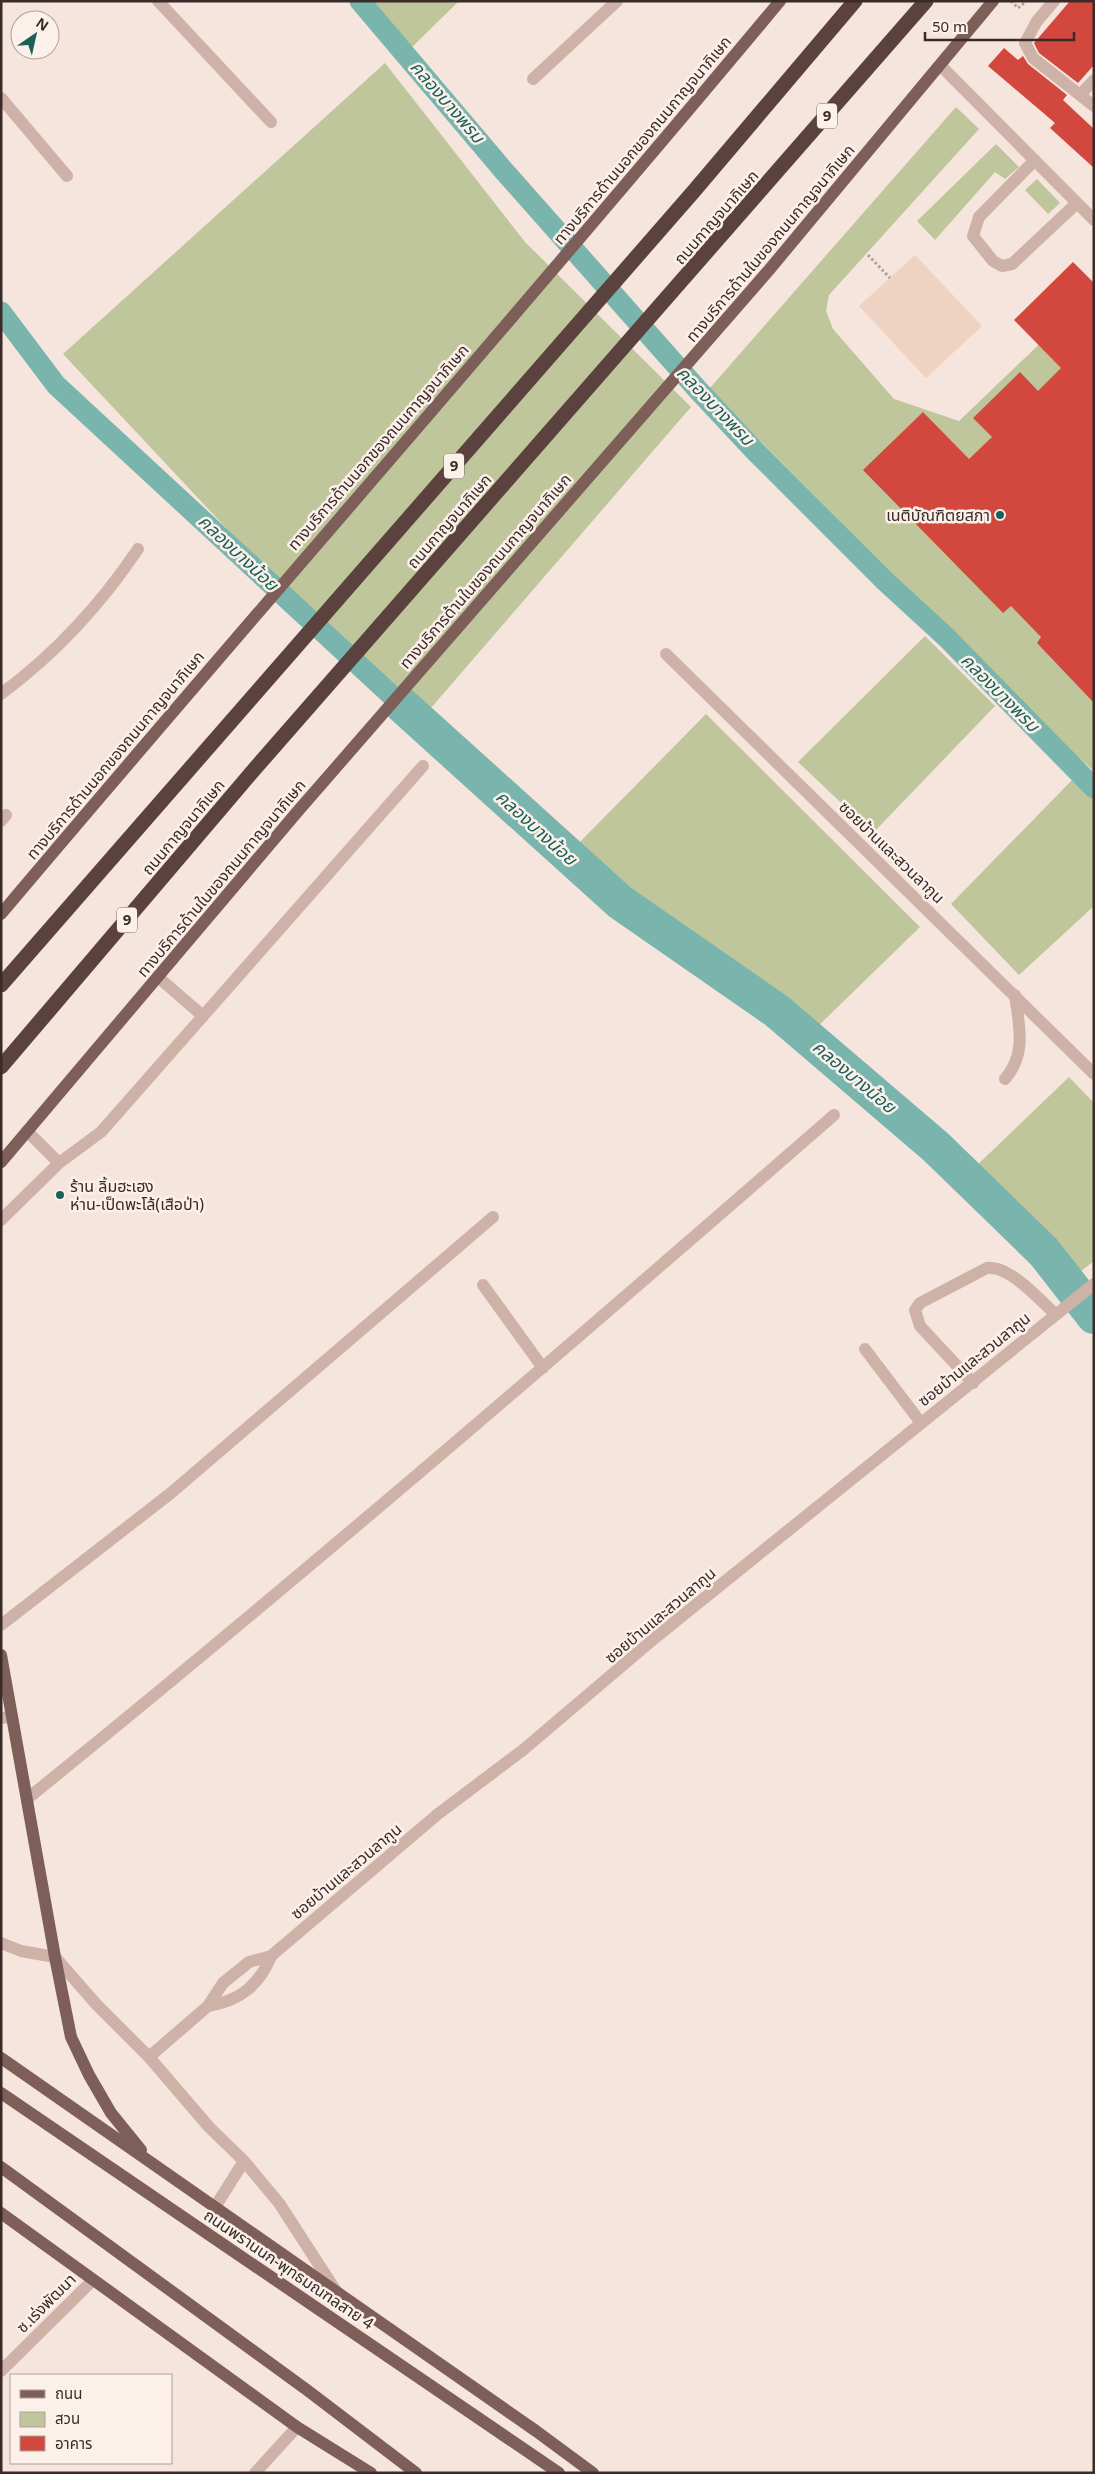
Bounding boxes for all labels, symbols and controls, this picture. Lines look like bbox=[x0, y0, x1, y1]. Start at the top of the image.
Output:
north arrow bbox=[10, 10, 60, 60]
scale bar bbox=[925, 10, 1074, 42]
text: N bbox=[33, 13, 53, 35]
text: 50 m bbox=[932, 16, 967, 36]
street label: ทางบริการด้านนอกของถนนกาญจนาภิเษก bbox=[549, 32, 735, 248]
water label: คลองบางพรม bbox=[405, 55, 491, 149]
road number: 9 bbox=[817, 104, 837, 128]
street label: ทางบริการด้านในของถนนกาญจนาภิเษก bbox=[681, 139, 859, 347]
street label: ถนนกาญจนาภิเษก bbox=[670, 166, 762, 268]
street label: ทางบริการด้านนอกของถนนกาญจนาภิเษก bbox=[283, 340, 473, 554]
water label: คลองบางพรม bbox=[672, 360, 761, 452]
road number: 9 bbox=[444, 454, 464, 478]
street label: ทางบริการด้านในของถนนกาญจนาภิเษก bbox=[394, 469, 576, 673]
street label: ถนนกาญจนาภิเษก bbox=[403, 470, 495, 572]
place label: เนติบัณฑิตยสภา bbox=[886, 504, 990, 526]
water label: คลองบางน้อย bbox=[193, 509, 285, 596]
marker: เนติบัณฑิตยสภา bbox=[994, 509, 1006, 521]
street label: ทางบริการด้านนอกของถนนกาญจนาภิเษก bbox=[22, 647, 208, 863]
water label: คลองบางพรม bbox=[956, 648, 1046, 738]
street label: ทางบริการด้านในของถนนกาญจนาภิเษก bbox=[132, 774, 310, 982]
street label: ถนนกาญจนาภิเษก bbox=[137, 775, 229, 879]
water label: คลองบางน้อย bbox=[491, 784, 583, 871]
street label: ซอยบ้านและสวนลากูน bbox=[834, 796, 950, 908]
road number: 9 bbox=[117, 908, 137, 932]
water label: คลองบางน้อย bbox=[808, 1035, 902, 1119]
place label: ร้าน ลิ้มฮะเฮง ห่าน-เป็ดพะโล้(เสือป่า) bbox=[70, 1175, 204, 1215]
marker: ร้าน ลิ้มฮะเฮง ห่าน-เป็ดพะโล้(เสือป่า) bbox=[54, 1189, 66, 1201]
street label: ซอยบ้านและสวนลากูน bbox=[913, 1307, 1035, 1411]
street label: ซอยบ้านและสวนลากูน bbox=[600, 1562, 720, 1668]
street label: ซอยบ้านและสวนลากูน bbox=[286, 1818, 406, 1924]
street label: ถนนพรานนก-พุทธมณฑลสาย 4 bbox=[200, 2204, 378, 2334]
street label: ซ.เร่งพัฒนา bbox=[11, 2268, 81, 2338]
legend bbox=[10, 2374, 172, 2464]
text: ถนน bbox=[55, 2383, 82, 2403]
text: สวน bbox=[55, 2408, 80, 2428]
text: อาคาร bbox=[55, 2433, 92, 2453]

